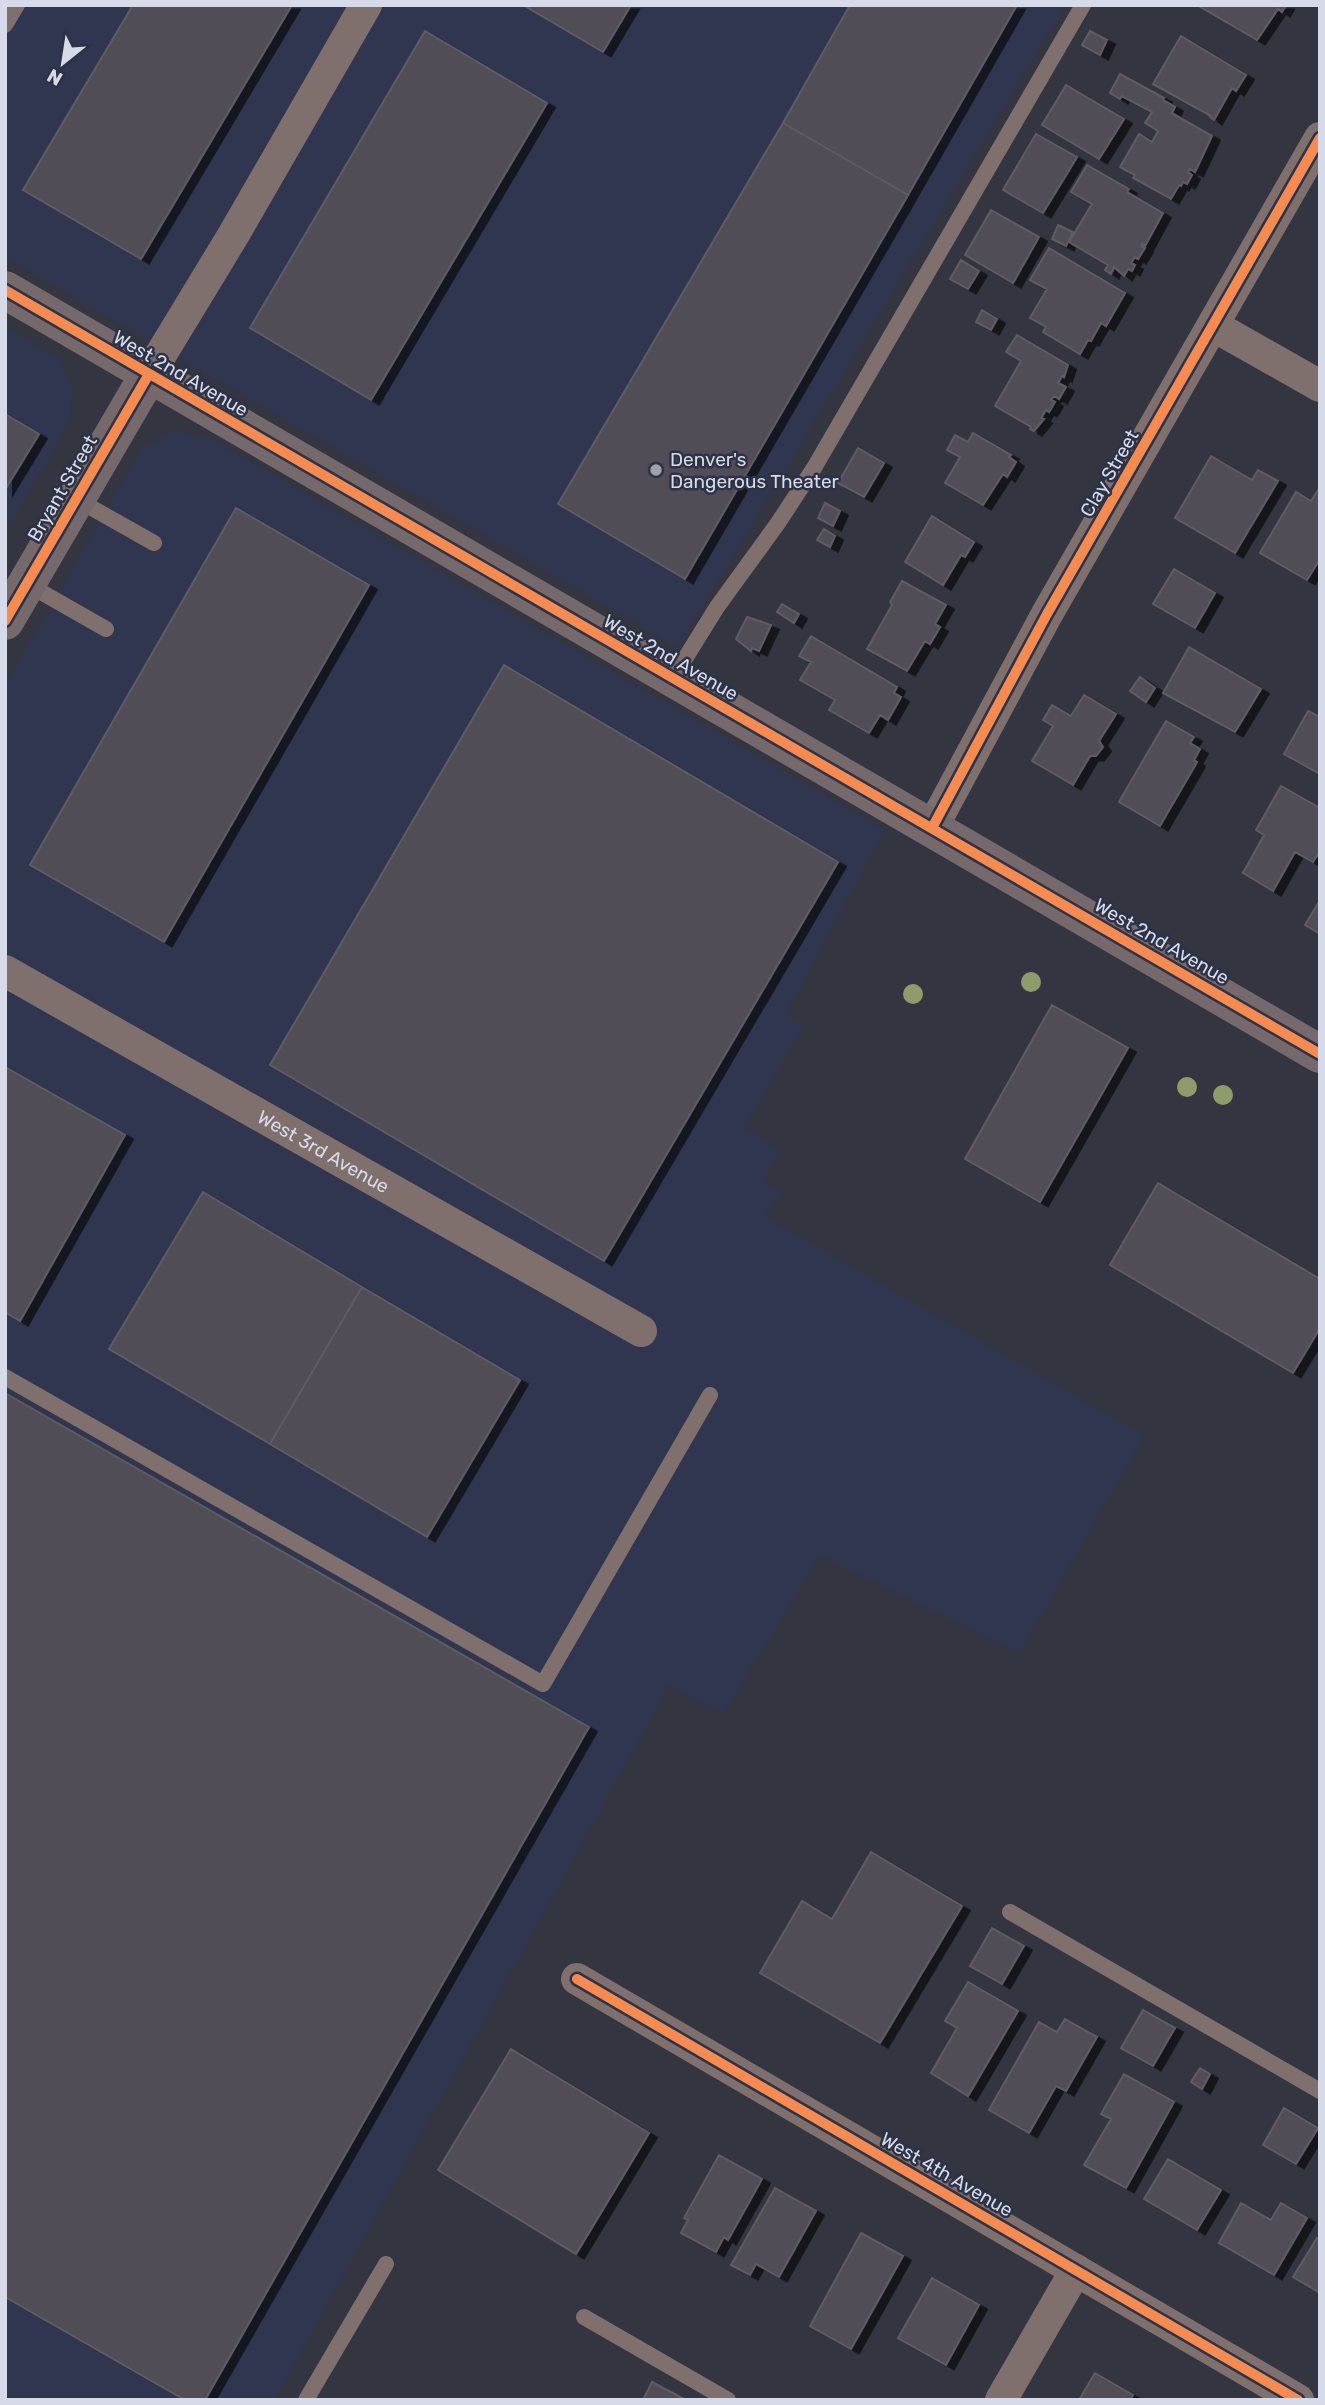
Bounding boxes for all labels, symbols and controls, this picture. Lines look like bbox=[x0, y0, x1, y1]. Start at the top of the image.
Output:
north arrow bbox=[28, 28, 98, 98]
text: N bbox=[43, 64, 66, 91]
street label: West 2nd Avenue bbox=[109, 325, 252, 421]
street label: Clay Street bbox=[1075, 425, 1144, 521]
street label: Bryant Street bbox=[23, 431, 102, 545]
place label: Denver's Dangerous Theater bbox=[670, 448, 840, 493]
marker: Denver's Dangerous Theater bbox=[648, 462, 664, 478]
street label: West 2nd Avenue bbox=[599, 609, 742, 705]
street label: West 2nd Avenue bbox=[1090, 893, 1233, 989]
street label: West 3rd Avenue bbox=[253, 1105, 393, 1198]
street label: West 4th Avenue bbox=[877, 2127, 1017, 2222]

